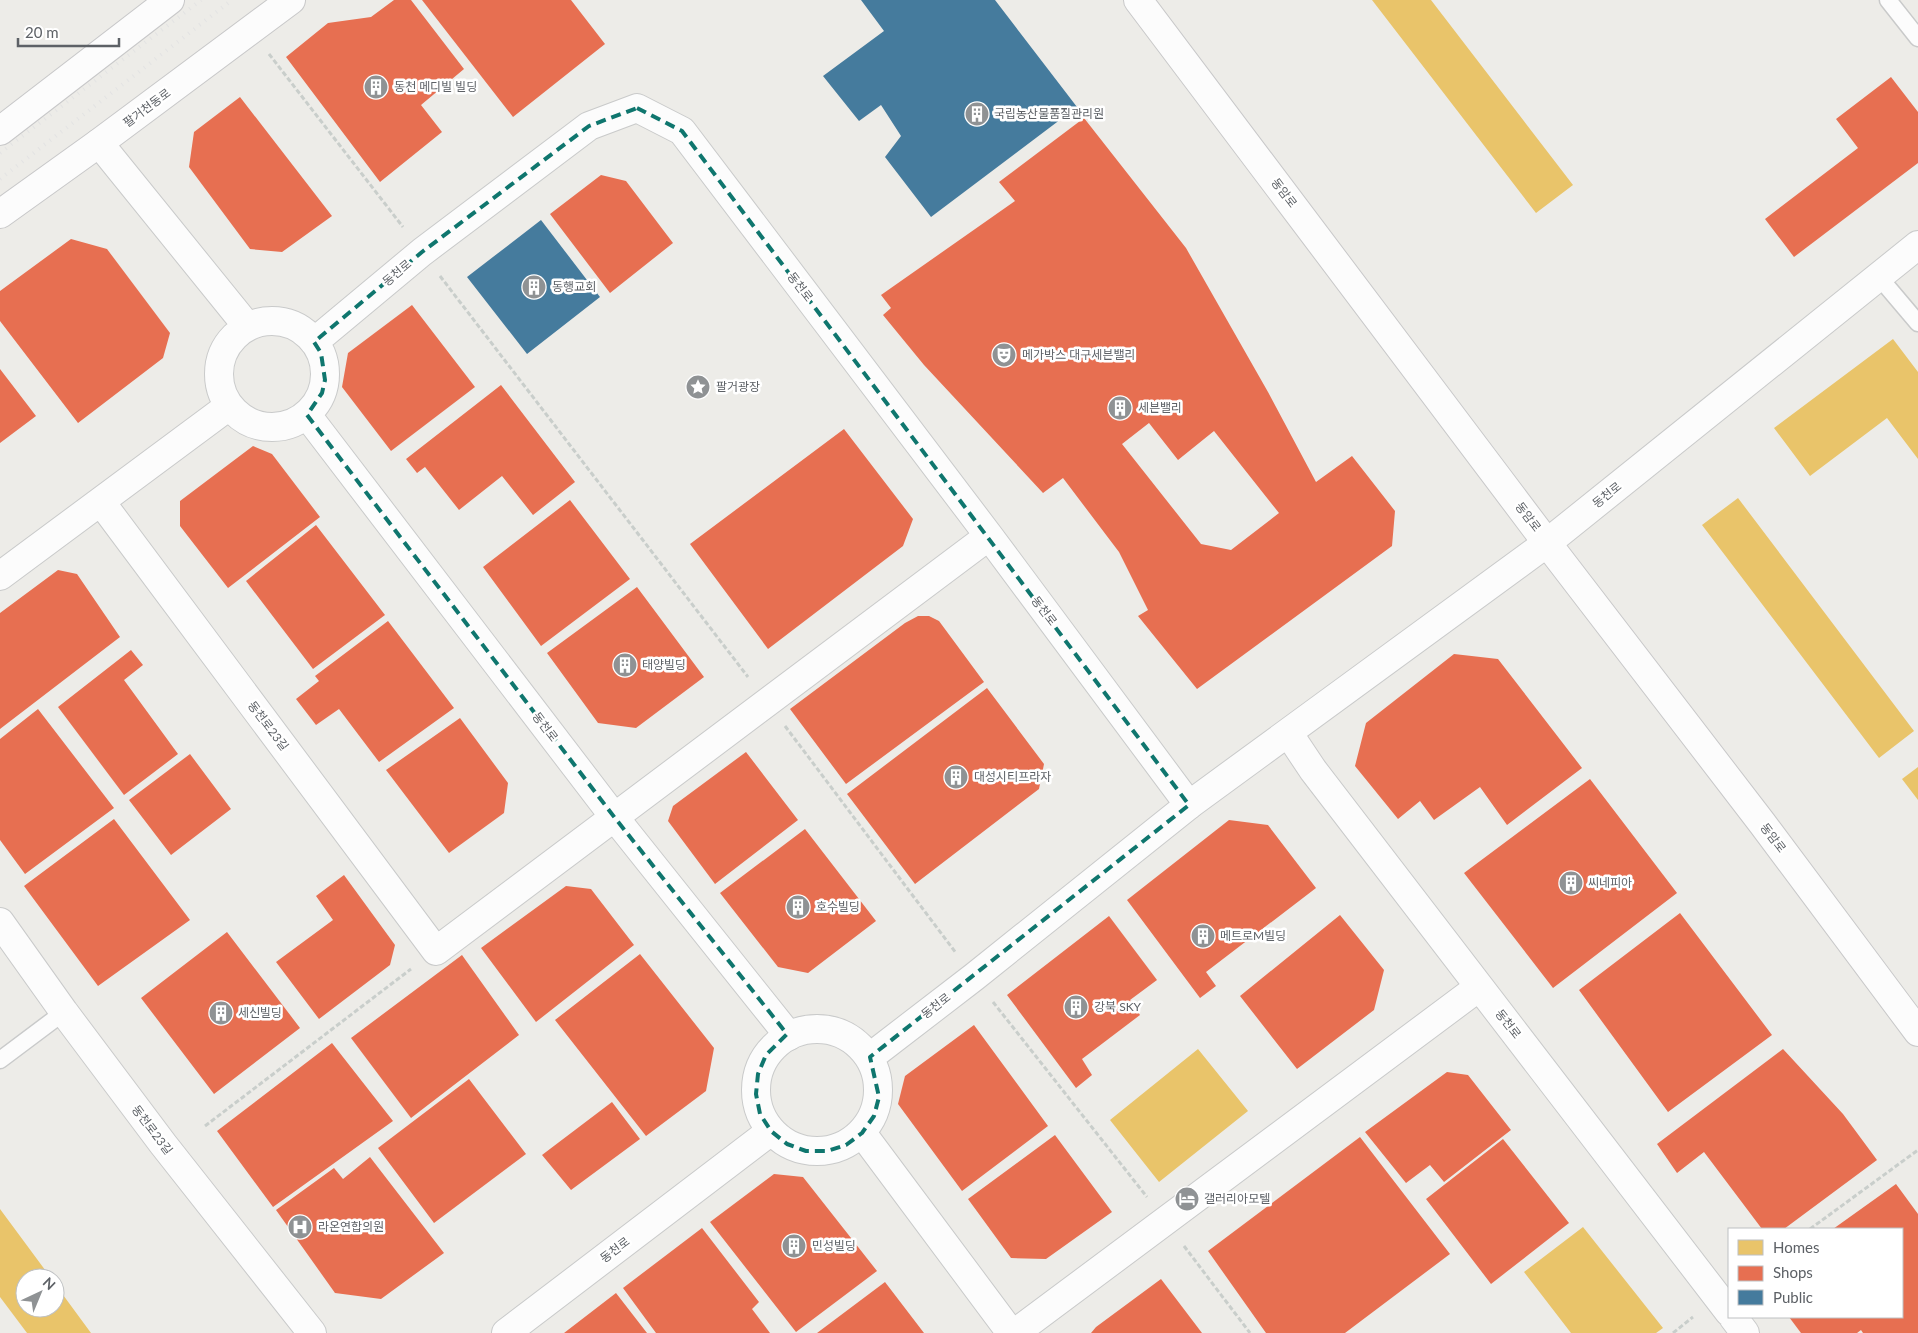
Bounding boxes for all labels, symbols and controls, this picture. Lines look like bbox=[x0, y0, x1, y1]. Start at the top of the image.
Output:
scale bar bbox=[18, 15, 119, 47]
text: 20 m bbox=[25, 23, 59, 41]
building icon: 동천 메디빌 빌딩 bbox=[363, 74, 389, 100]
place label: 동천 메디빌 빌딩 bbox=[394, 79, 477, 94]
street label: 팔거천동로 bbox=[120, 85, 173, 130]
building icon: 국립농산물품질관리원 bbox=[964, 101, 990, 127]
place label: 국립농산물품질관리원 bbox=[994, 106, 1104, 121]
street label: 동암로 bbox=[1268, 175, 1300, 210]
street label: 동천로 bbox=[379, 256, 414, 289]
street label: 동천로 bbox=[784, 269, 816, 304]
building icon: 동행교회 bbox=[521, 274, 547, 300]
place label: 동행교회 bbox=[552, 279, 596, 294]
theatre icon: 메가박스 대구세븐밸리 bbox=[991, 342, 1017, 368]
place label: 메가박스 대구세븐밸리 bbox=[1022, 347, 1135, 362]
place icon: 팔거광장 bbox=[685, 374, 711, 400]
place label: 팔거광장 bbox=[716, 379, 760, 394]
building icon: 세븐밸리 bbox=[1107, 395, 1133, 421]
place label: 세븐밸리 bbox=[1138, 400, 1182, 415]
street label: 동천로 bbox=[1589, 478, 1624, 511]
street label: 동암로 bbox=[1512, 499, 1544, 534]
street label: 동천로 bbox=[1028, 593, 1060, 628]
building icon: 태양빌딩 bbox=[612, 652, 638, 678]
place label: 태양빌딩 bbox=[642, 657, 686, 672]
street label: 동천로23길 bbox=[245, 698, 292, 753]
street label: 동천로 bbox=[529, 709, 561, 744]
building icon: 대성시티프라자 bbox=[943, 764, 969, 790]
place label: 대성시티프라자 bbox=[974, 769, 1051, 784]
street label: 동암로 bbox=[1757, 820, 1789, 855]
building icon: 씨네피아 bbox=[1558, 870, 1584, 896]
place label: 씨네피아 bbox=[1588, 875, 1632, 890]
building icon: 호수빌딩 bbox=[785, 894, 811, 920]
place label: 호수빌딩 bbox=[816, 899, 860, 914]
building icon: 메트로M빌딩 bbox=[1190, 923, 1216, 949]
place label: 메트로M빌딩 bbox=[1220, 928, 1286, 943]
street label: 동천로 bbox=[918, 989, 953, 1022]
building icon: 강북 SKY bbox=[1063, 994, 1089, 1020]
place label: 강북 SKY bbox=[1094, 999, 1142, 1014]
building icon: 세신빌딩 bbox=[208, 1000, 234, 1026]
place label: 세신빌딩 bbox=[238, 1005, 282, 1020]
street label: 동천로 bbox=[1492, 1006, 1525, 1041]
street label: 동천로23길 bbox=[129, 1102, 176, 1157]
hotel icon: 갤러리아모텔 bbox=[1174, 1186, 1200, 1212]
place label: 갤러리아모텔 bbox=[1204, 1191, 1270, 1206]
hospital icon: 라온연합의원 bbox=[287, 1214, 313, 1240]
place label: 라온연합의원 bbox=[318, 1219, 384, 1234]
legend bbox=[1728, 1228, 1903, 1318]
building icon: 민성빌딩 bbox=[781, 1233, 807, 1259]
street label: 동천로 bbox=[597, 1234, 632, 1266]
place label: 민성빌딩 bbox=[812, 1238, 856, 1253]
text: Homes bbox=[1773, 1238, 1819, 1256]
text: Shops bbox=[1773, 1263, 1813, 1281]
north arrow bbox=[15, 1268, 65, 1318]
text: N bbox=[40, 1273, 59, 1293]
text: Public bbox=[1773, 1288, 1813, 1306]

